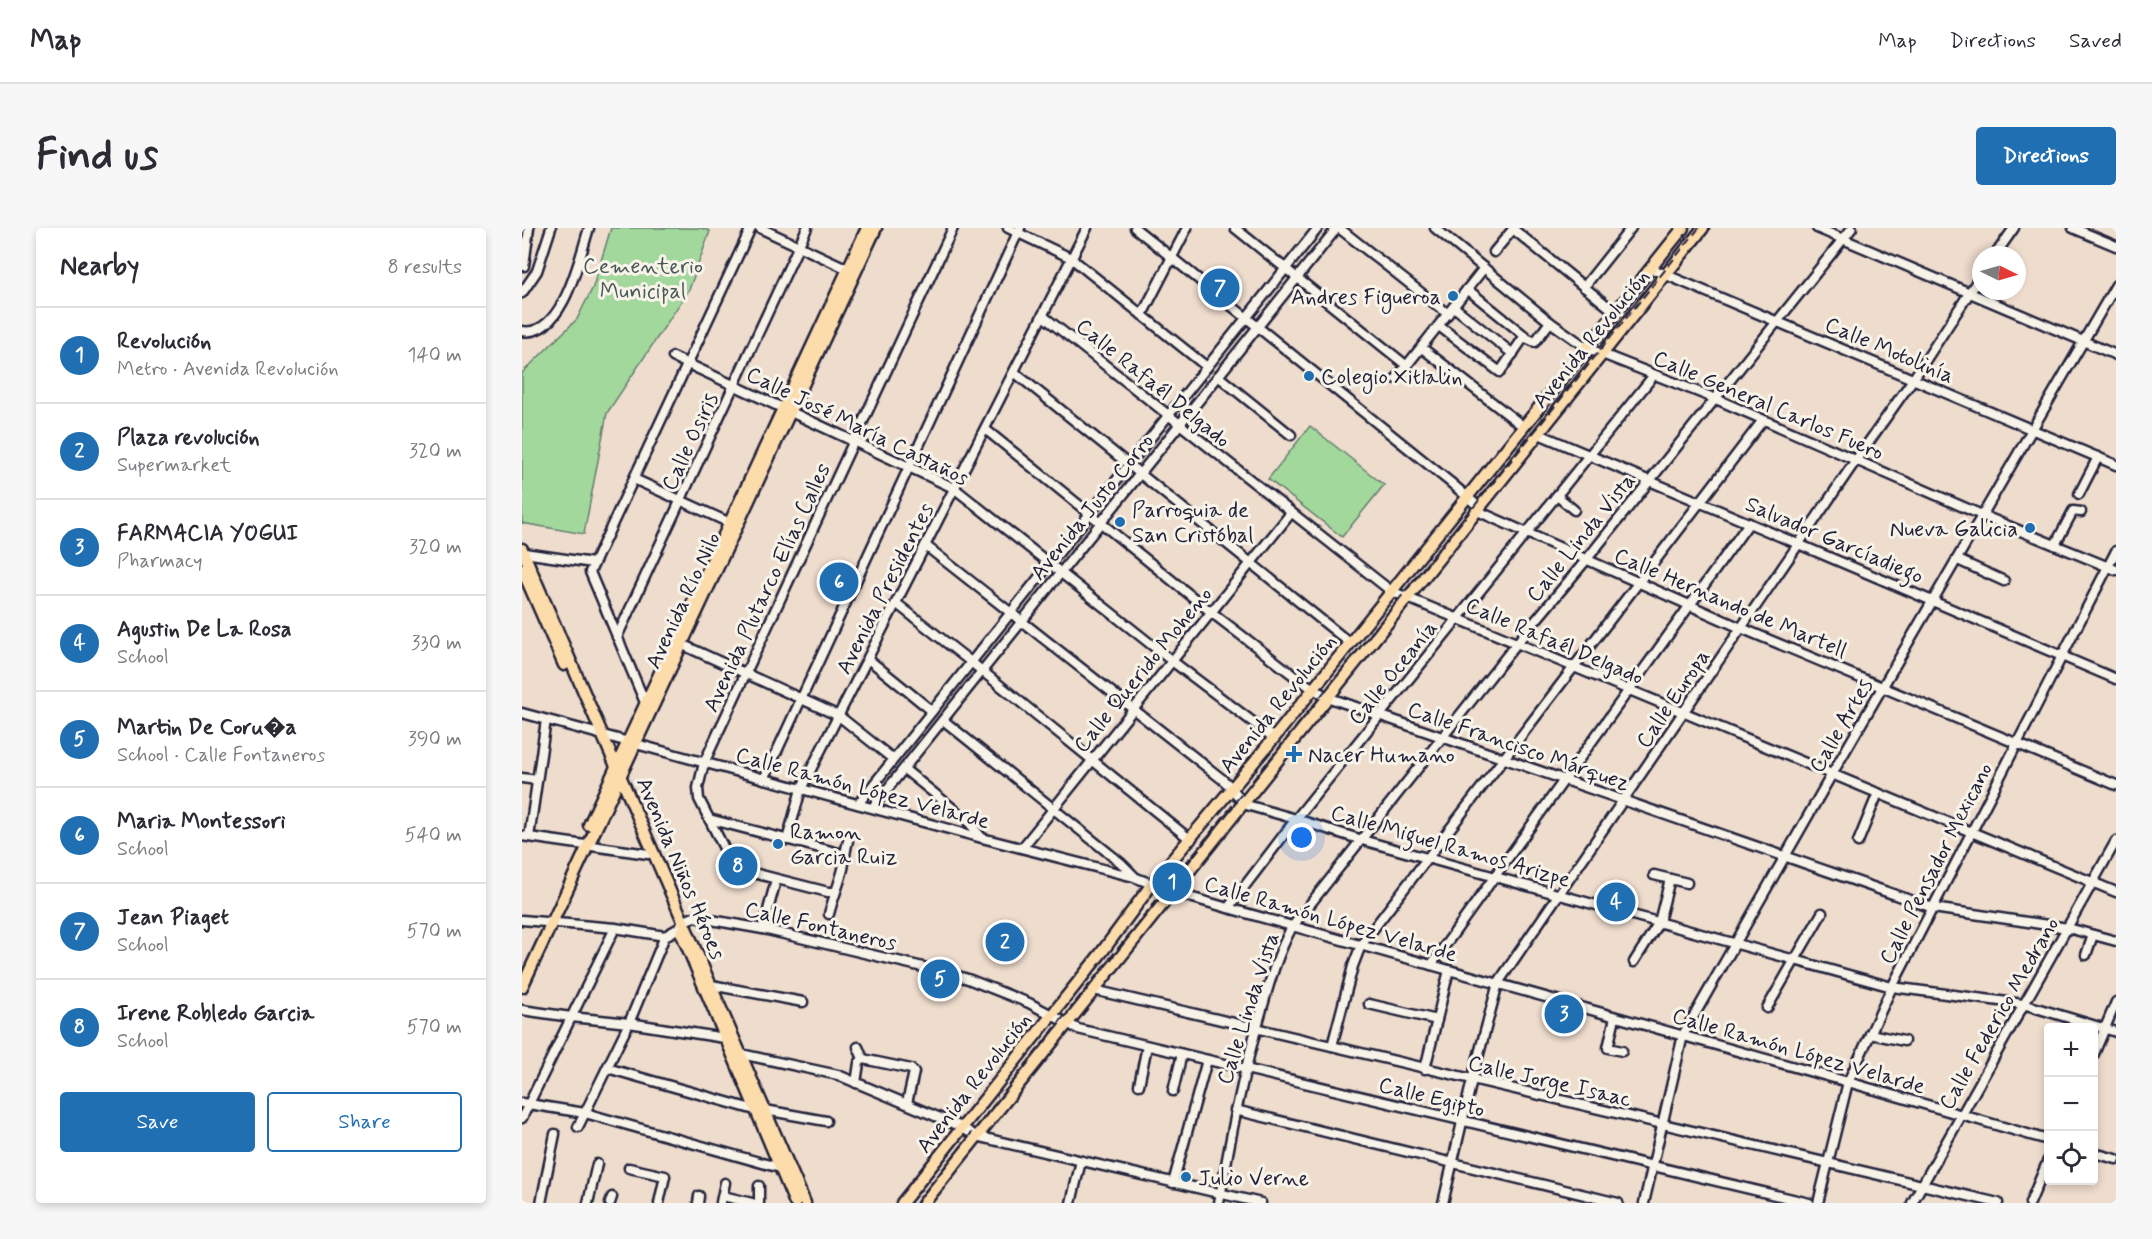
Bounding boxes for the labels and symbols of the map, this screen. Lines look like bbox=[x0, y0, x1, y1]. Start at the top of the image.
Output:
north arrow bbox=[1972, 246, 2026, 300]
park label: Cementerio Municipal bbox=[583, 253, 703, 306]
street label: Avenida Revolución bbox=[1527, 264, 1656, 415]
pin: 7 bbox=[1200, 266, 1240, 310]
place label: Andres Figueroa bbox=[1291, 284, 1441, 315]
marker: Andres Figueroa bbox=[1446, 289, 1460, 303]
street label: Calle Motolinía bbox=[1820, 311, 1958, 391]
street label: Calle Rafaél Delgado bbox=[1069, 313, 1236, 455]
street label: Calle General Carlos Fuero bbox=[1649, 345, 1888, 467]
street label: Calle José María Castaños bbox=[741, 361, 973, 493]
place label: Colegio Xitlalin bbox=[1321, 364, 1463, 395]
marker: Colegio Xitlalin bbox=[1302, 369, 1316, 383]
street label: Calle Osiris bbox=[656, 388, 726, 495]
street label: Avenida Justo Corro bbox=[1025, 428, 1161, 587]
street label: Avenida Plutarco Elías Calles bbox=[698, 459, 838, 717]
street label: Calle Linda Vista bbox=[1521, 468, 1642, 609]
street label: Salvador Garcíadiego bbox=[1740, 491, 1928, 594]
place label: Parroquia de San Cristóbal bbox=[1132, 497, 1254, 550]
street label: Avenida Presidentes bbox=[830, 498, 941, 679]
marker: Parroquia de San Cristóbal bbox=[1113, 515, 1127, 529]
place label: Nueva Galicia bbox=[1890, 516, 2018, 544]
marker: Nueva Galicia bbox=[2023, 521, 2037, 535]
street label: Avenida Río Nilo bbox=[640, 528, 728, 674]
street label: Calle Hernando de Martell bbox=[1610, 542, 1851, 666]
pin: 6 bbox=[820, 560, 858, 604]
street label: Calle Querido Moheno bbox=[1068, 582, 1219, 759]
street label: Calle Rafaél Delgado bbox=[1461, 592, 1648, 693]
street label: Calle Oceanía bbox=[1343, 615, 1444, 731]
street label: Avenida Revolución bbox=[1214, 629, 1343, 780]
street label: Calle Europa bbox=[1630, 644, 1717, 754]
street label: Calle Artes bbox=[1803, 673, 1880, 778]
street label: Calle Francisco Márquez bbox=[1404, 696, 1633, 798]
street label: Calle Ramón López Velarde bbox=[732, 742, 993, 836]
place label: Nacer Humano bbox=[1308, 742, 1455, 770]
marker: Nacer Humano bbox=[1285, 745, 1303, 763]
street label: Calle Pensador Mexicano bbox=[1874, 758, 2000, 969]
street label: Avenida Niños Héroes bbox=[629, 774, 731, 964]
street label: Calle Miguel Ramos Arizpe bbox=[1327, 799, 1574, 897]
place label: Ramon Garcia Ruiz bbox=[790, 819, 898, 872]
your location bbox=[1287, 823, 1316, 852]
marker: Ramon Garcia Ruiz bbox=[771, 837, 785, 851]
pin: 8 bbox=[718, 844, 758, 888]
pin: 1 bbox=[1152, 860, 1192, 904]
street label: Calle Ramón López Velarde bbox=[1201, 870, 1460, 969]
pin: 4 bbox=[1596, 880, 1636, 924]
street label: Calle Fontaneros bbox=[742, 896, 900, 958]
street label: Calle Federico Medrano bbox=[1933, 913, 2066, 1115]
pin: 2 bbox=[986, 920, 1024, 964]
street label: Calle Linda Vista bbox=[1211, 929, 1287, 1088]
pin: 5 bbox=[920, 956, 960, 1002]
pin: 3 bbox=[1544, 992, 1584, 1036]
street label: Calle Ramón López Velarde bbox=[1669, 1002, 1928, 1101]
street label: Avenida Revolución bbox=[911, 1007, 1038, 1159]
street label: Calle Jorge Isaac bbox=[1465, 1050, 1634, 1117]
street label: Calle Egipto bbox=[1375, 1071, 1487, 1126]
place label: Julio Verne bbox=[1198, 1165, 1309, 1193]
marker: Julio Verne bbox=[1179, 1170, 1193, 1184]

